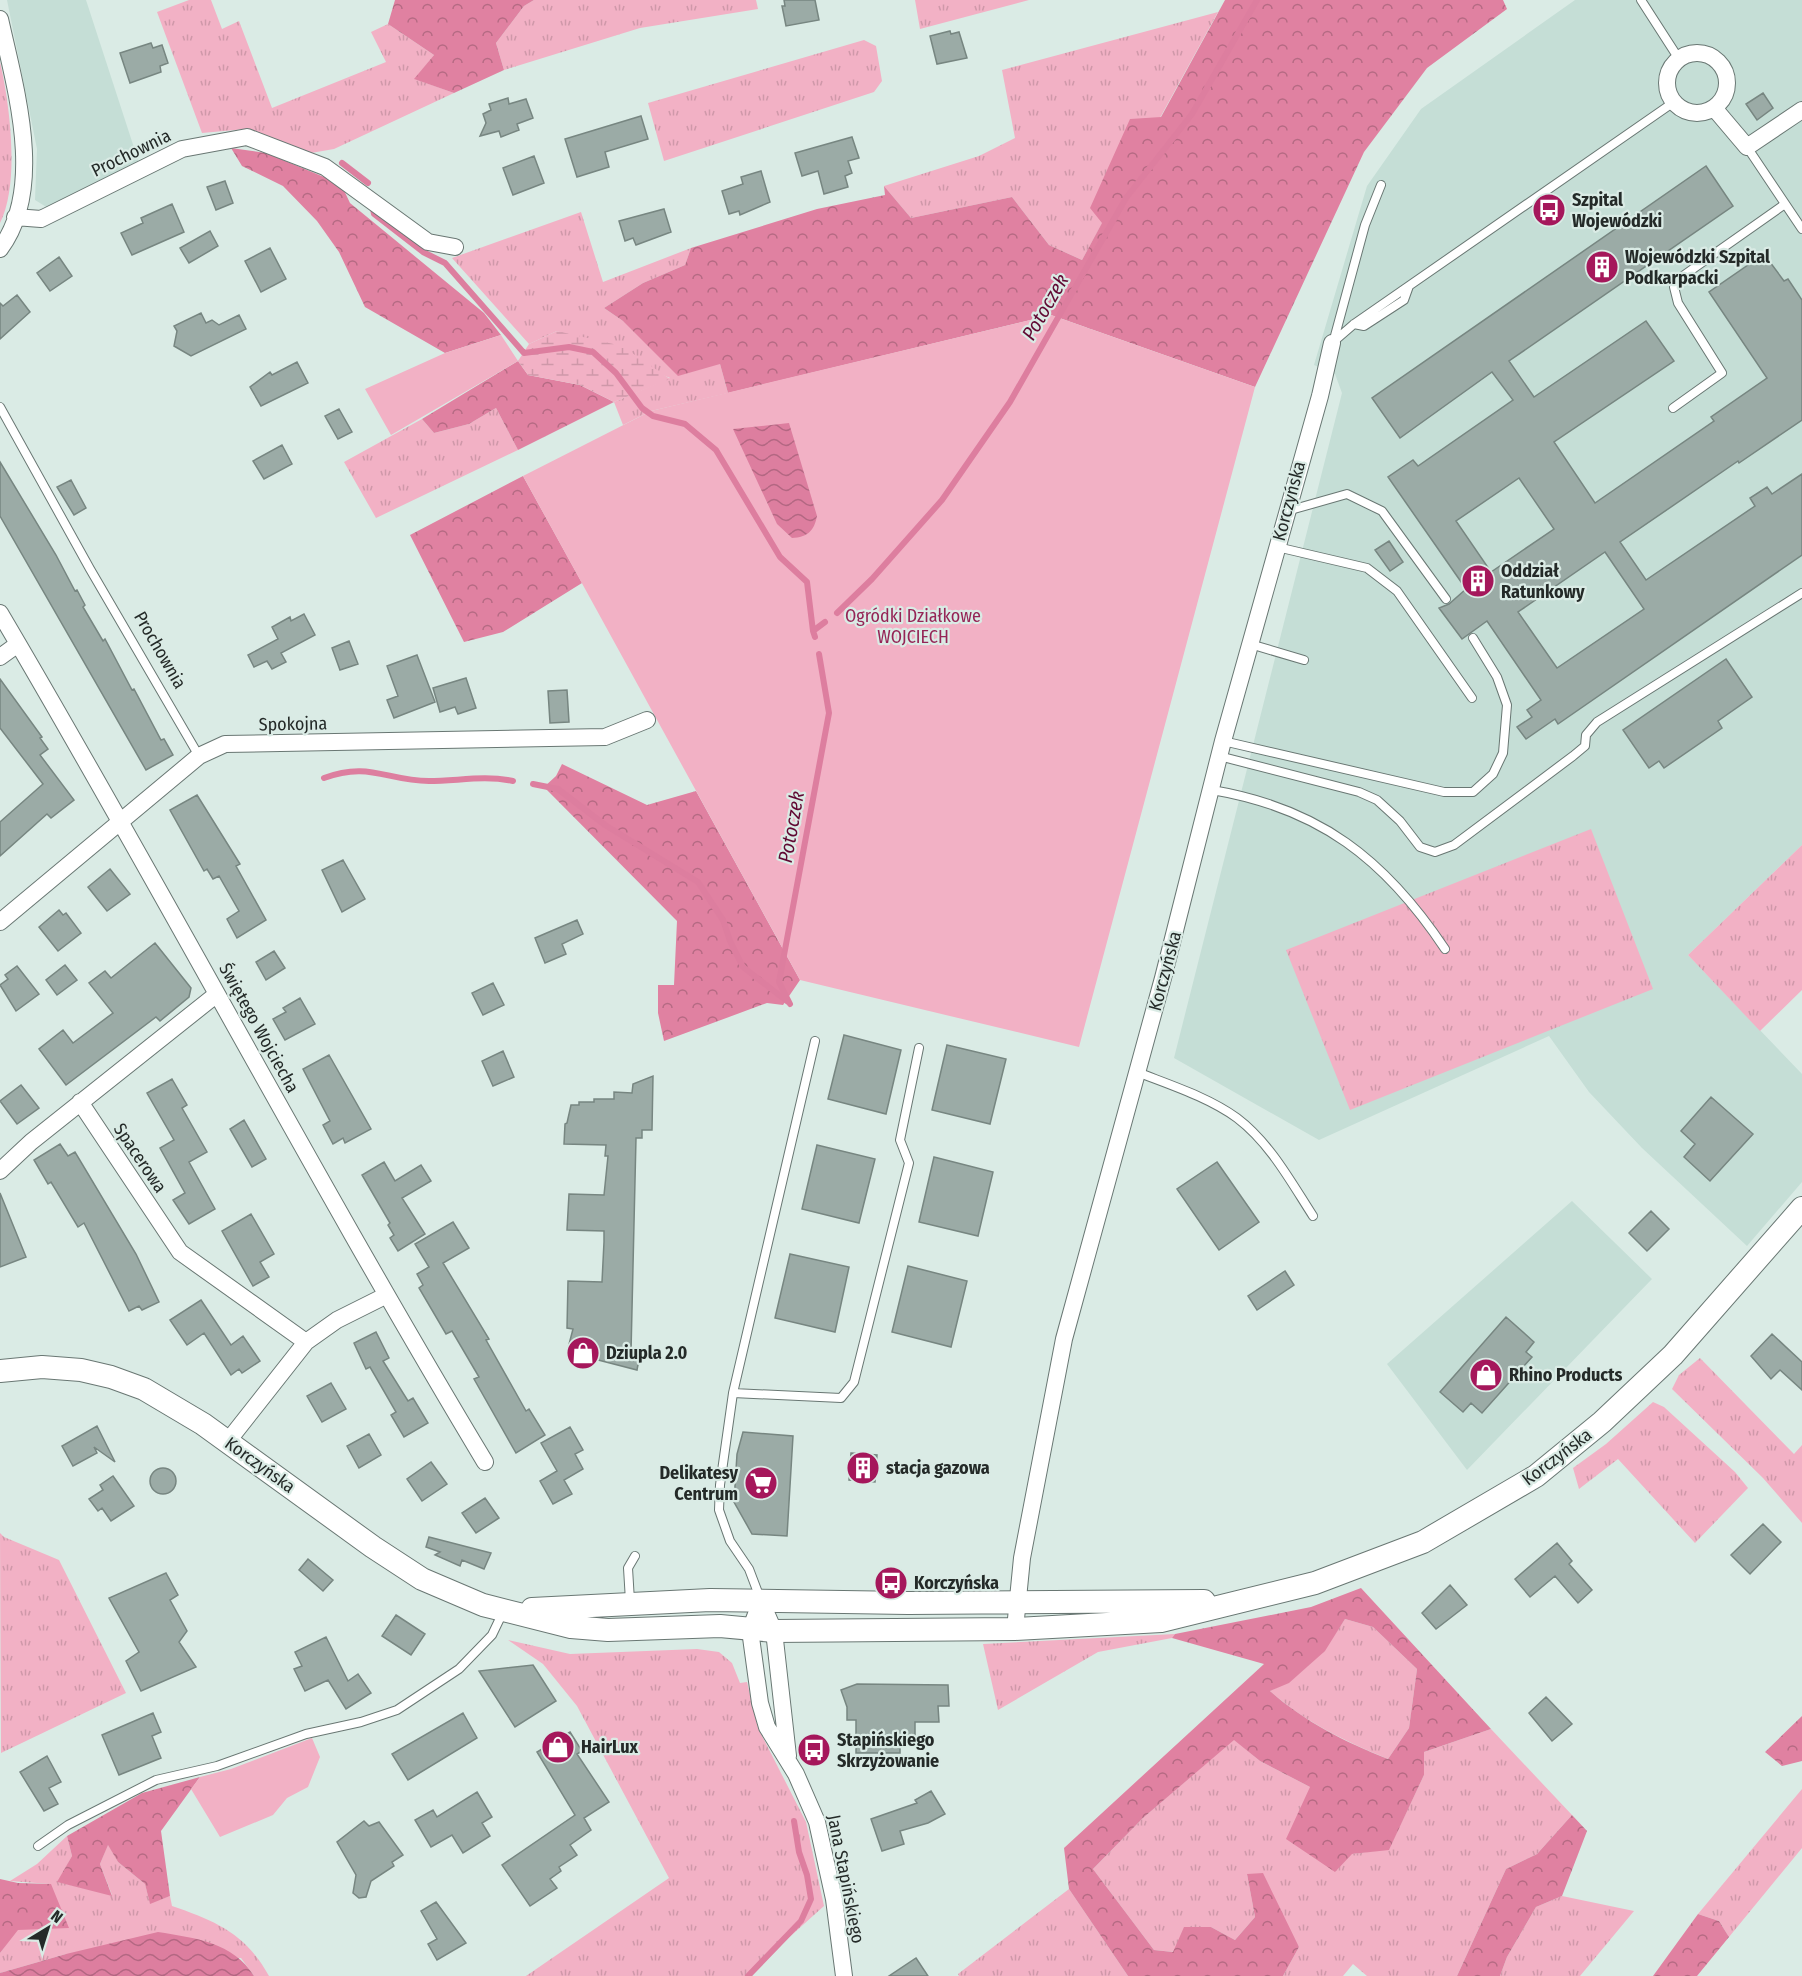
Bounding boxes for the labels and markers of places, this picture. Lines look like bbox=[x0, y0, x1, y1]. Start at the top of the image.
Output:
place label: Szpital Wojewódzki bbox=[1572, 189, 1662, 232]
bus stop icon: Szpital Wojewódzki bbox=[1531, 192, 1567, 228]
place label: Wojewódzki Szpital Podkarpacki bbox=[1625, 246, 1770, 289]
building icon: Wojewódzki Szpital Podkarpacki bbox=[1584, 249, 1620, 285]
place label: Oddział Ratunkowy bbox=[1501, 560, 1585, 603]
building icon: Oddział Ratunkowy bbox=[1460, 563, 1496, 599]
shop icon: Dziupla 2.0 bbox=[565, 1335, 601, 1371]
place label: Dziupla 2.0 bbox=[606, 1342, 688, 1364]
shop icon: Rhino Products bbox=[1468, 1357, 1504, 1393]
place label: Rhino Products bbox=[1509, 1364, 1622, 1386]
building icon: stacja gazowa bbox=[845, 1450, 881, 1486]
place label: stacja gazowa bbox=[886, 1457, 990, 1479]
place label: Delikatesy Centrum bbox=[659, 1462, 738, 1505]
supermarket icon: Delikatesy Centrum bbox=[743, 1465, 779, 1501]
bus stop icon: Korczyńska bbox=[873, 1565, 909, 1601]
place label: Korczyńska bbox=[914, 1572, 999, 1594]
shop icon: HairLux bbox=[540, 1729, 576, 1765]
place label: Stapińskiego Skrzyżowanie bbox=[837, 1729, 939, 1772]
bus stop icon: Stapińskiego Skrzyżowanie bbox=[796, 1732, 832, 1768]
place label: HairLux bbox=[581, 1736, 638, 1758]

